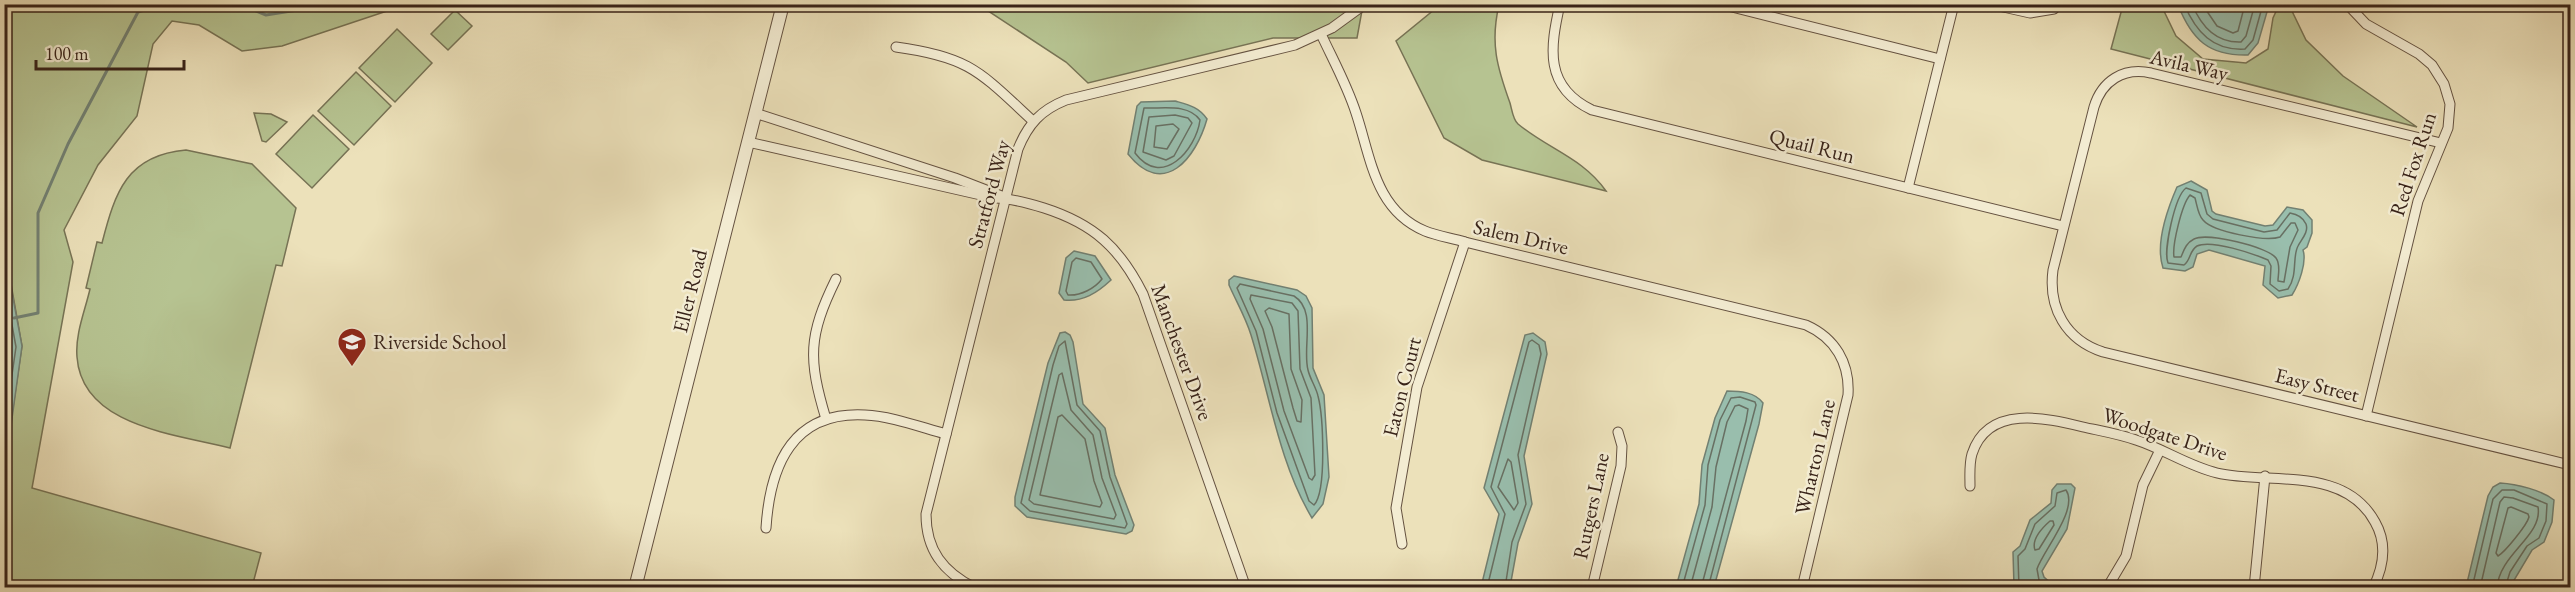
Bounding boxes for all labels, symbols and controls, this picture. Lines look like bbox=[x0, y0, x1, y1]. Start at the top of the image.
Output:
scale bar bbox=[36, 33, 184, 71]
text: 100 m bbox=[45, 42, 89, 65]
street label: Avila Way bbox=[2146, 42, 2232, 87]
street label: Red Fox Run bbox=[2383, 108, 2442, 219]
street label: Quail Run bbox=[1766, 122, 1858, 170]
street label: Stratford Way bbox=[961, 136, 1016, 251]
street label: Salem Drive bbox=[1471, 212, 1571, 261]
street label: Eller Road bbox=[666, 246, 713, 336]
street label: Manchester Drive bbox=[1145, 280, 1220, 424]
school or university icon: Riverside School bbox=[336, 326, 368, 368]
place label: Riverside School bbox=[373, 328, 507, 355]
street label: Eaton Court bbox=[1376, 334, 1427, 440]
street label: Easy Street bbox=[2272, 361, 2362, 408]
street label: Wharton Lane bbox=[1788, 397, 1841, 517]
street label: Woodgate Drive bbox=[2099, 401, 2231, 466]
street label: Rutgers Lane bbox=[1566, 450, 1615, 561]

